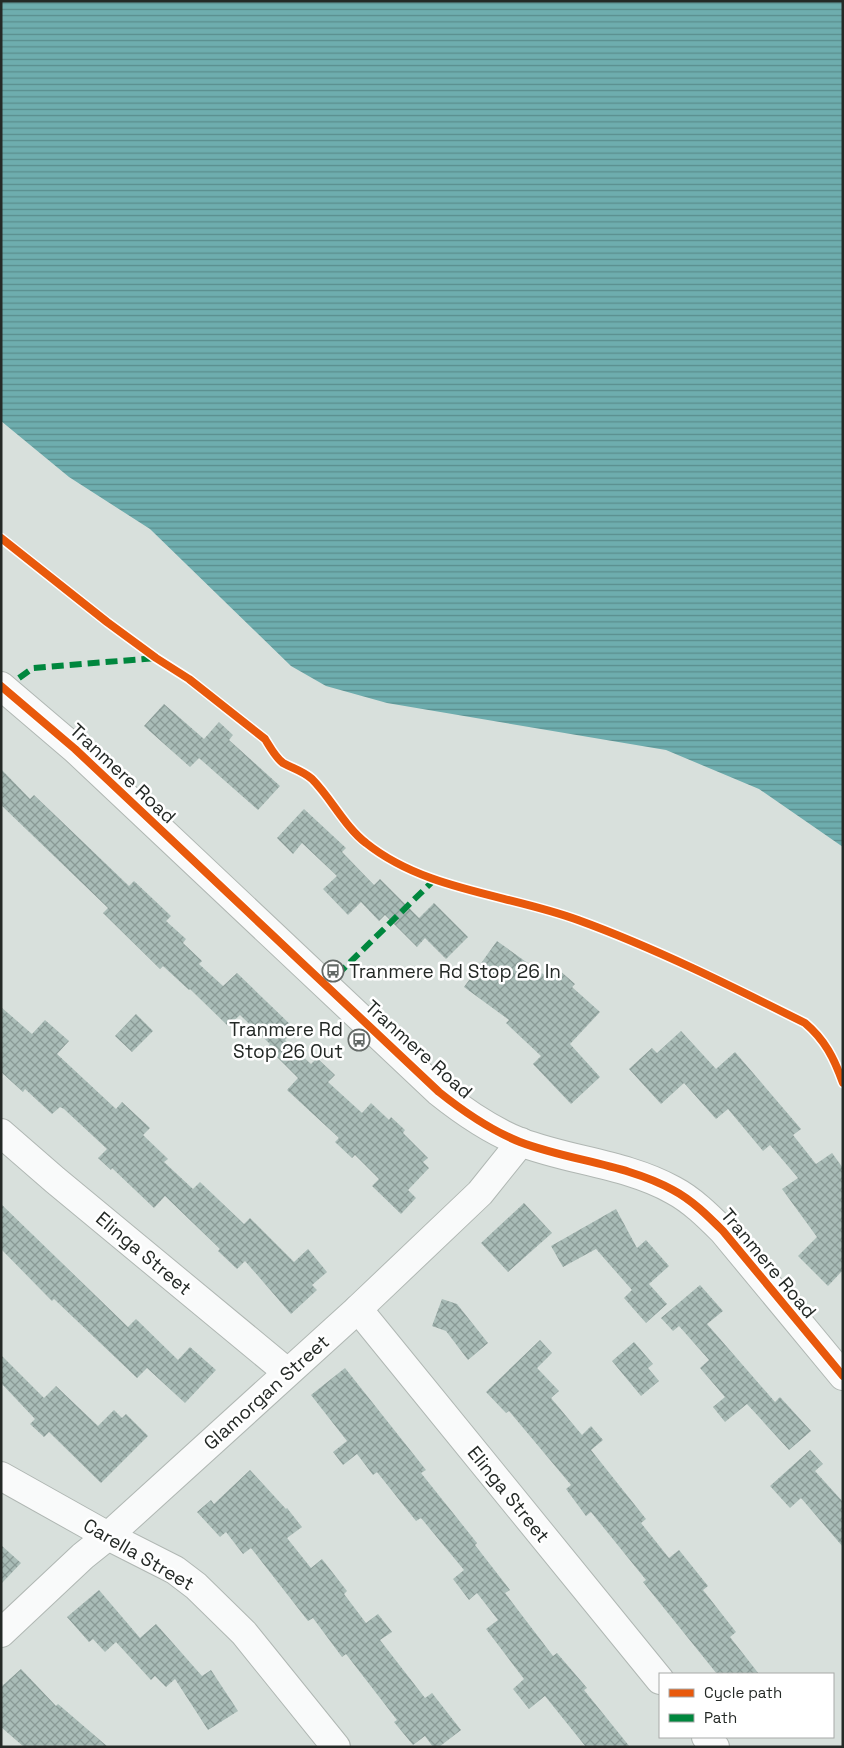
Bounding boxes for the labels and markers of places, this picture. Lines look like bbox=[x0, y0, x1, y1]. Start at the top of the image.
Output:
bus stop icon: Tranmere Rd Stop 26 In bbox=[321, 959, 345, 983]
place label: Tranmere Rd Stop 26 In bbox=[349, 959, 561, 984]
place label: Tranmere Rd Stop 26 Out bbox=[229, 1017, 343, 1064]
bus stop icon: Tranmere Rd Stop 26 Out bbox=[347, 1028, 371, 1052]

